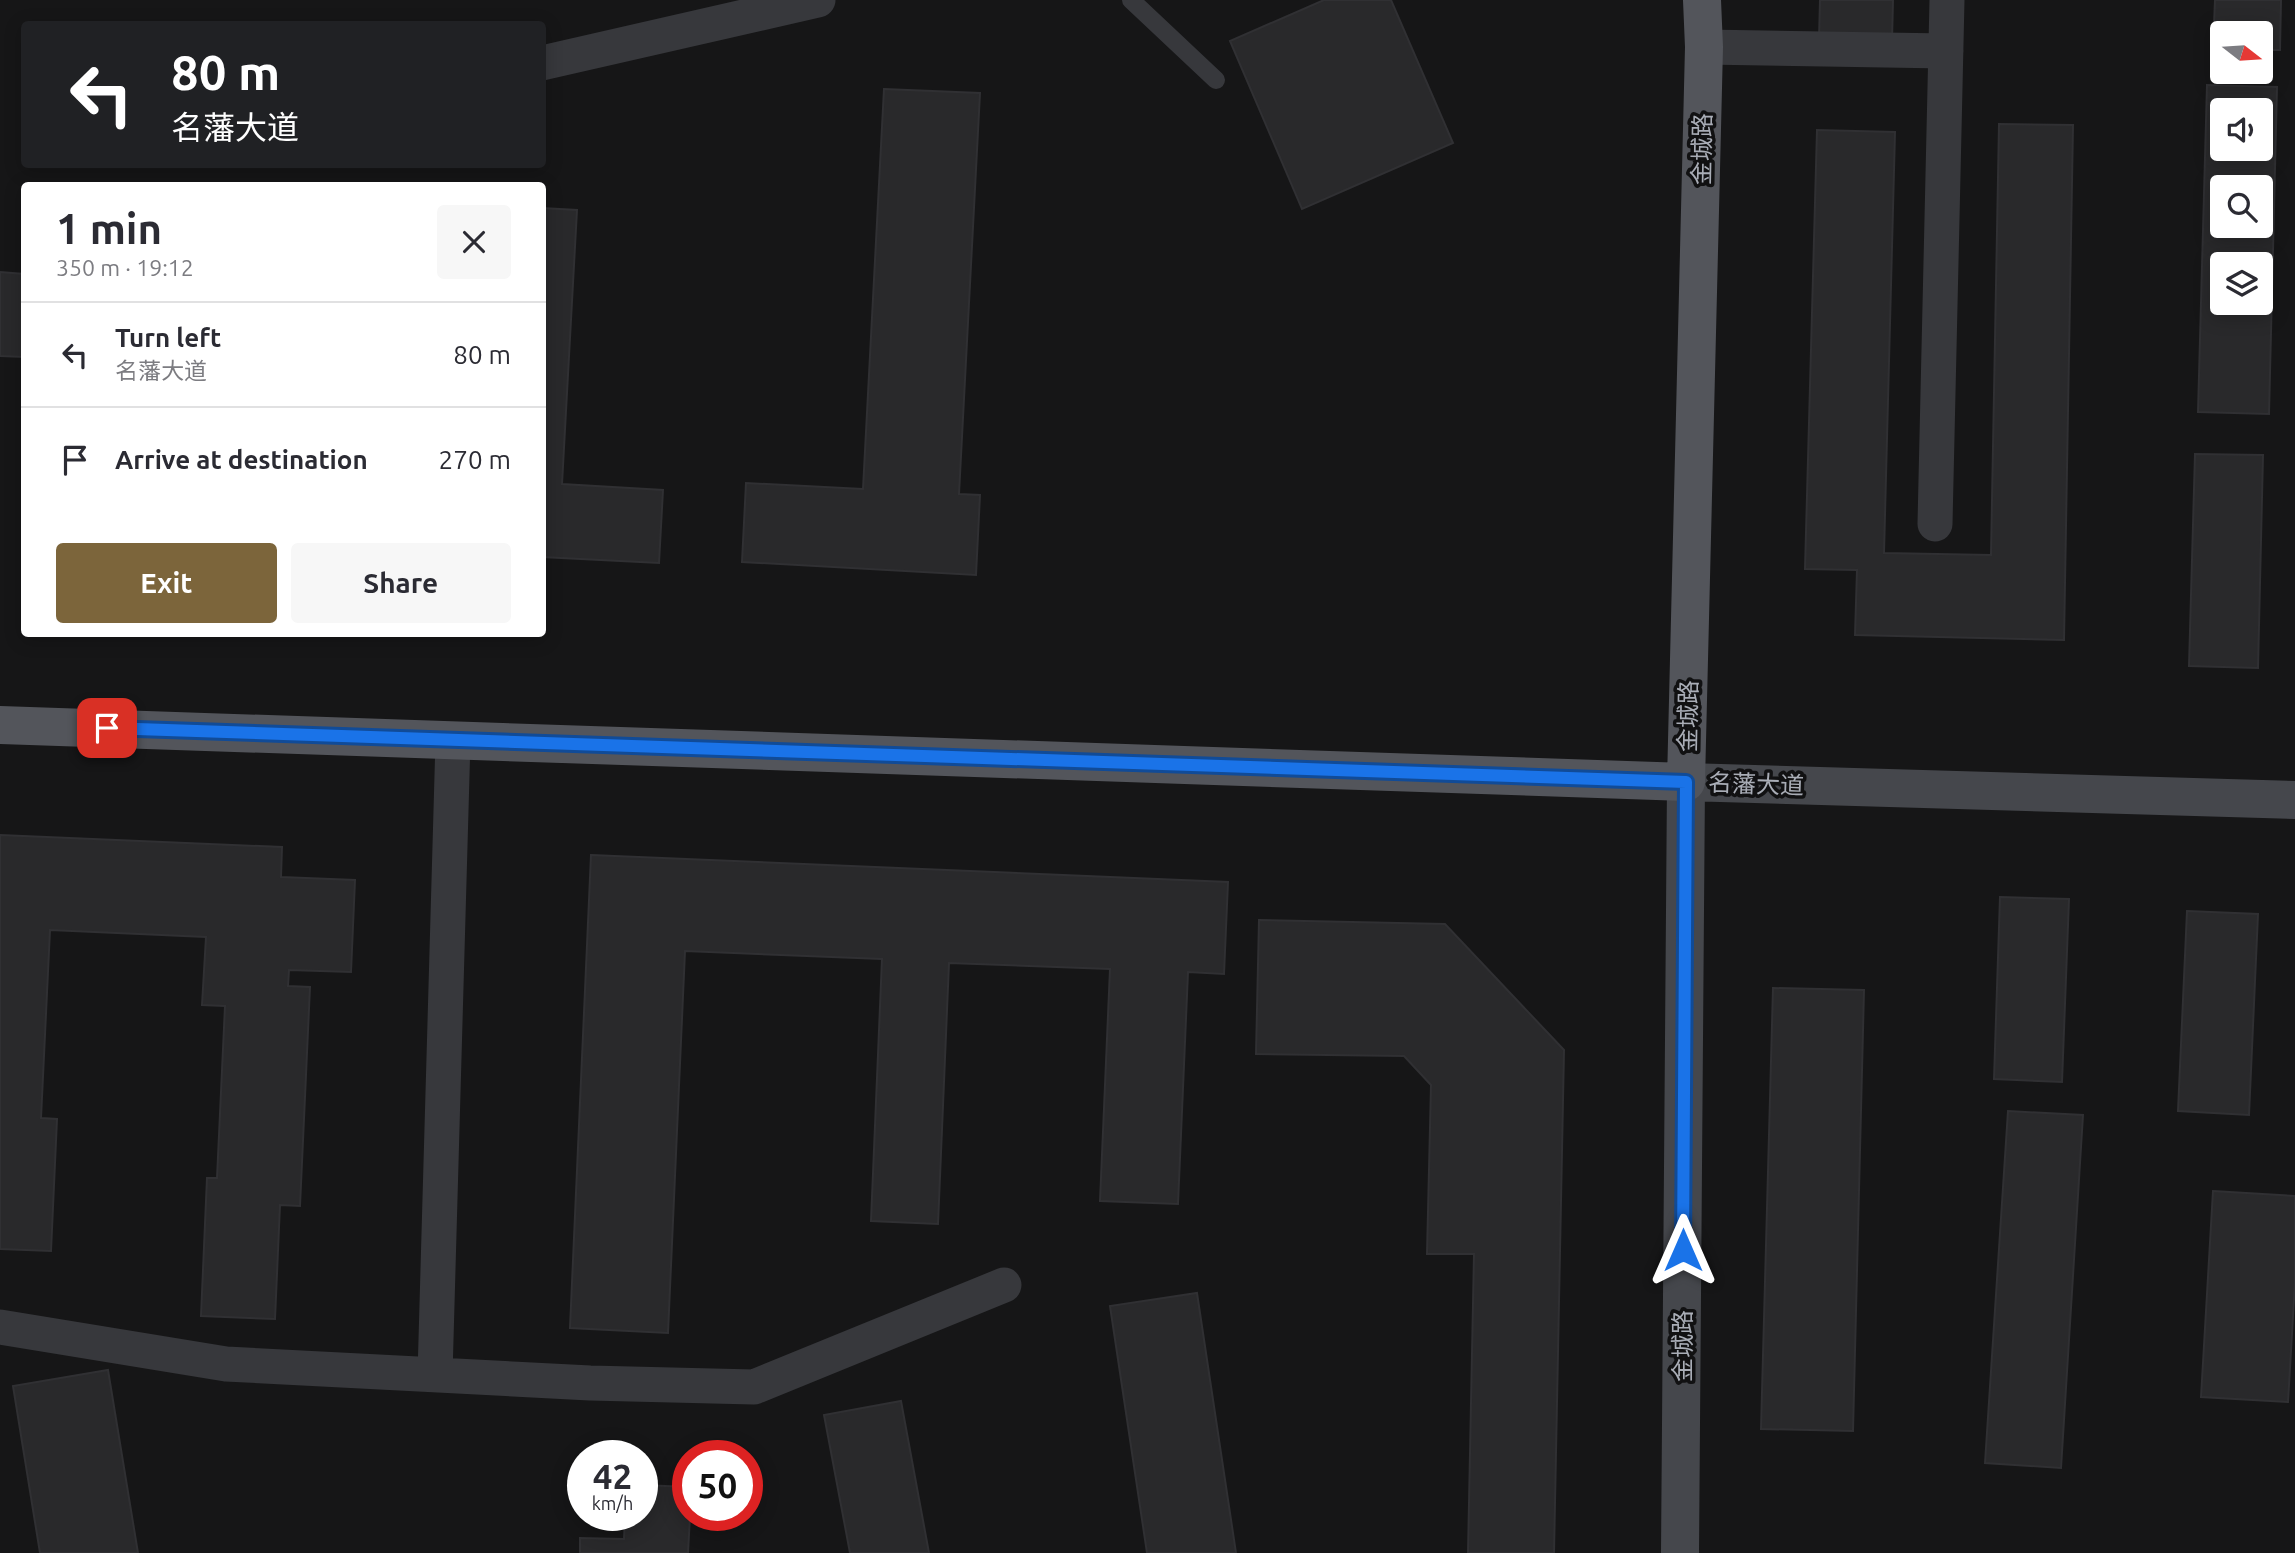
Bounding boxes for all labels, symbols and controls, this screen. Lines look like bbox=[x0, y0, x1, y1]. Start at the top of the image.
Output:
north arrow bbox=[2210, 21, 2273, 84]
map controls bbox=[2210, 21, 2273, 315]
text: 80 m bbox=[171, 44, 280, 99]
icon: left bbox=[56, 49, 147, 140]
button: sound bbox=[2210, 98, 2273, 161]
text: 名藩大道 bbox=[171, 109, 299, 145]
street label: 金城路 bbox=[1688, 113, 1716, 185]
button: search bbox=[2210, 175, 2273, 238]
text: 1 min bbox=[56, 205, 162, 252]
button: close bbox=[437, 205, 511, 279]
button: layers bbox=[2210, 252, 2273, 315]
text: 350 m · 19:12 bbox=[56, 255, 194, 280]
text: Turn left bbox=[115, 323, 221, 352]
icon: left bbox=[56, 336, 94, 374]
text: 80 m bbox=[453, 340, 511, 369]
text: 名藩大道 bbox=[115, 358, 207, 383]
icon: arrive bbox=[56, 441, 94, 479]
text: Arrive at destination bbox=[115, 445, 368, 474]
text: 270 m bbox=[439, 445, 511, 474]
button: Exit bbox=[56, 543, 277, 623]
button: Share bbox=[291, 543, 511, 623]
street label: 金城路 bbox=[1674, 680, 1702, 752]
pin bbox=[77, 698, 137, 758]
icon: arrive bbox=[88, 709, 126, 747]
street label: 名藩大道 bbox=[1708, 769, 1804, 799]
position arrow bbox=[1646, 1213, 1720, 1287]
street label: 金城路 bbox=[1669, 1310, 1696, 1382]
speed limit sign: 50 bbox=[672, 1440, 763, 1531]
text: 42 bbox=[593, 1456, 632, 1496]
text: km/h bbox=[592, 1493, 633, 1513]

